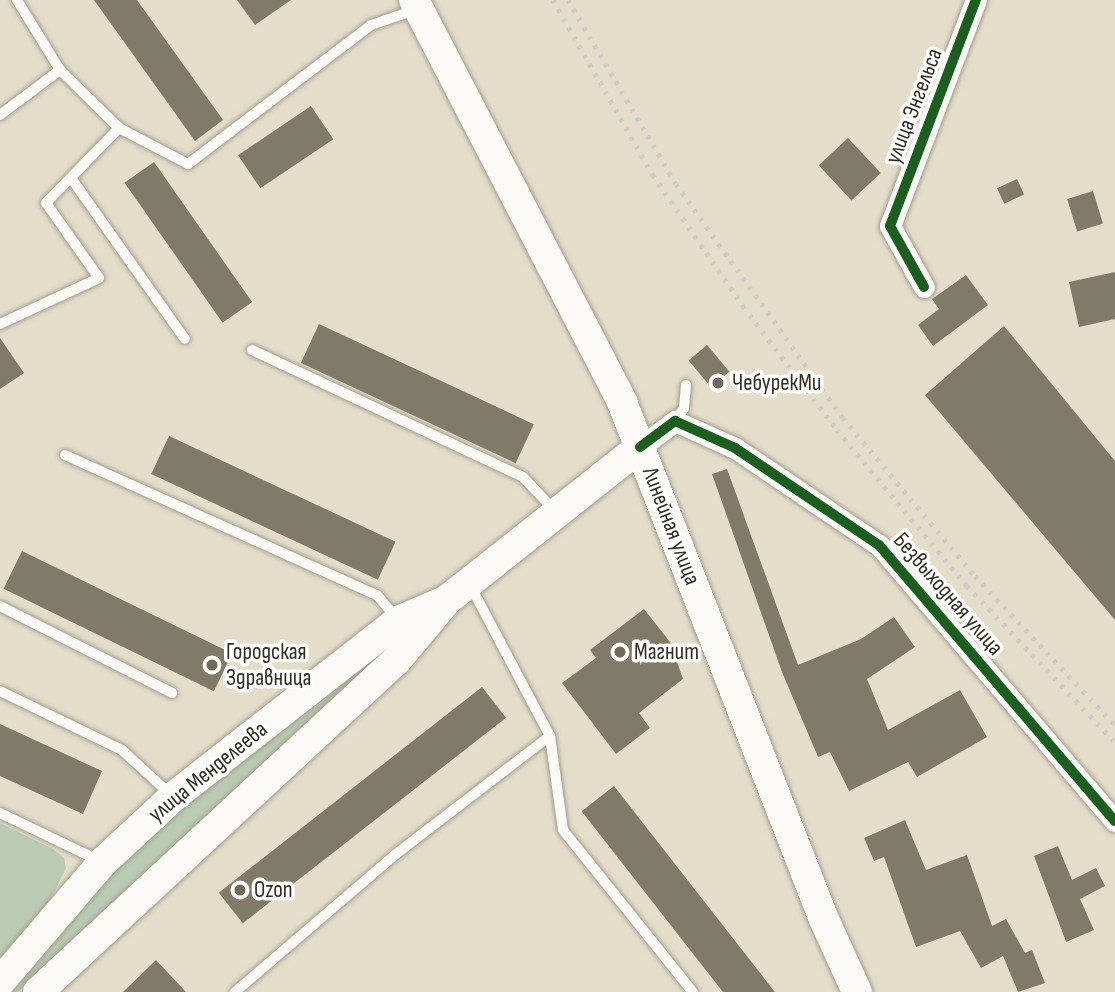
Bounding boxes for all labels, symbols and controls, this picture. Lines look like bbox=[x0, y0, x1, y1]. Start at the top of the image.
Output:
street label: улица Энгельса bbox=[879, 45, 949, 167]
place label: ЧебурекМи bbox=[732, 369, 821, 397]
marker: ЧебурекМи bbox=[710, 375, 726, 391]
street label: Линейная улица bbox=[636, 463, 706, 589]
street label: Безвыходная улица bbox=[887, 527, 1009, 661]
place label: Городская Здравница bbox=[226, 638, 311, 692]
place label: Магнит bbox=[634, 638, 699, 666]
marker: Магнит bbox=[612, 644, 628, 660]
marker: Городская Здравница bbox=[204, 657, 220, 673]
street label: улица Менделеева bbox=[143, 716, 273, 828]
place label: Ozon bbox=[254, 876, 293, 904]
marker: Ozon bbox=[232, 882, 248, 898]

